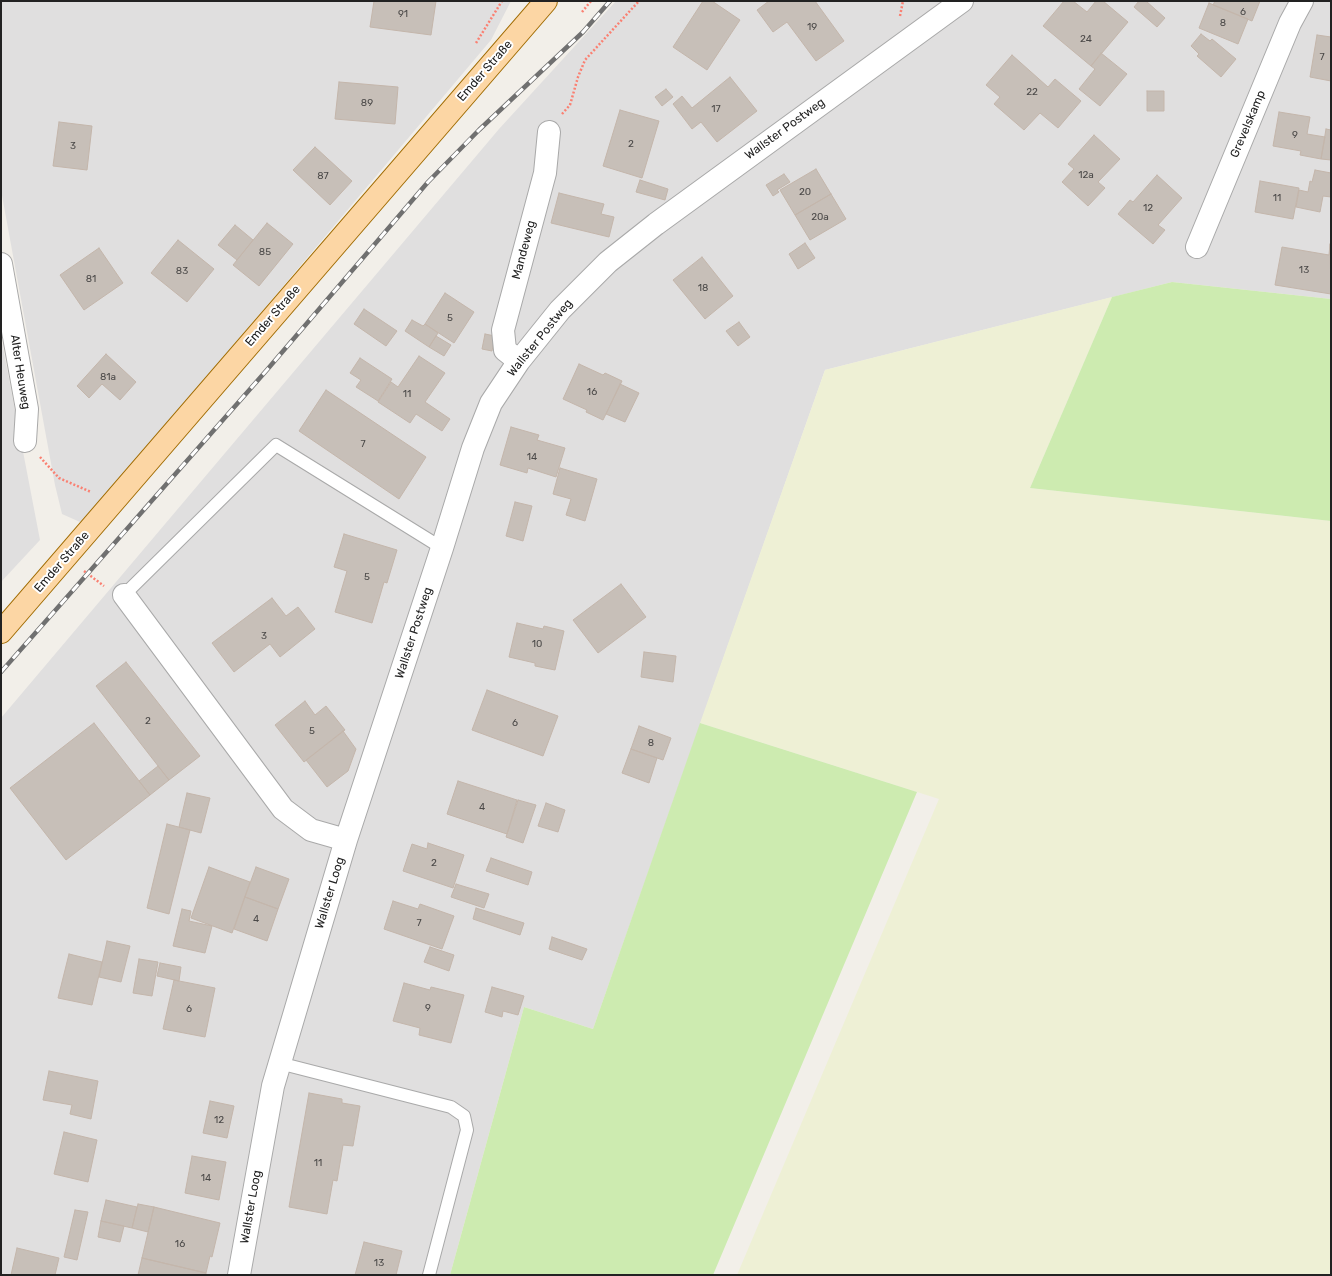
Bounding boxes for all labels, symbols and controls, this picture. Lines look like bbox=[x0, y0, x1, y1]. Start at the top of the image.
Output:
house number: 6 bbox=[1240, 6, 1246, 18]
house number: 91 bbox=[398, 8, 408, 20]
house number: 8 bbox=[1220, 17, 1226, 29]
house number: 19 bbox=[807, 21, 817, 33]
house number: 24 bbox=[1080, 33, 1092, 45]
street label: Emder Straße bbox=[455, 37, 515, 105]
house number: 7 bbox=[1319, 51, 1325, 63]
house number: 22 bbox=[1026, 86, 1038, 98]
street label: Grevelskamp bbox=[1227, 88, 1269, 160]
street label: Wallster Postweg bbox=[742, 95, 828, 163]
house number: 89 bbox=[361, 97, 373, 109]
house number: 17 bbox=[711, 103, 721, 115]
house number: 9 bbox=[1292, 129, 1298, 141]
house number: 2 bbox=[628, 138, 634, 150]
house number: 3 bbox=[70, 140, 76, 152]
house number: 12a bbox=[1078, 169, 1094, 181]
house number: 87 bbox=[317, 170, 329, 182]
house number: 20 bbox=[799, 186, 811, 198]
house number: 11 bbox=[1273, 192, 1281, 204]
house number: 12 bbox=[1143, 202, 1153, 214]
house number: 20a bbox=[811, 211, 829, 223]
street label: Mandeweg bbox=[509, 219, 539, 281]
house number: 85 bbox=[259, 246, 271, 258]
house number: 13 bbox=[1299, 264, 1309, 276]
house number: 83 bbox=[176, 265, 188, 277]
house number: 81 bbox=[86, 273, 96, 285]
street label: Emder Straße bbox=[243, 282, 303, 350]
house number: 18 bbox=[698, 282, 708, 294]
street label: Wallster Postweg bbox=[504, 296, 576, 380]
house number: 5 bbox=[447, 312, 453, 324]
street label: Alter Heuweg bbox=[7, 333, 33, 411]
house number: 81a bbox=[100, 371, 116, 383]
house number: 16 bbox=[587, 386, 597, 398]
house number: 11 bbox=[403, 388, 411, 400]
house number: 7 bbox=[360, 438, 366, 450]
house number: 14 bbox=[527, 451, 537, 463]
street label: Emder Straße bbox=[32, 528, 92, 596]
house number: 5 bbox=[364, 571, 370, 583]
street label: Wallster Postweg bbox=[392, 585, 436, 681]
house number: 3 bbox=[261, 630, 267, 642]
house number: 10 bbox=[532, 638, 542, 650]
house number: 2 bbox=[145, 715, 151, 727]
house number: 6 bbox=[512, 717, 518, 729]
house number: 5 bbox=[309, 725, 315, 737]
house number: 8 bbox=[648, 737, 654, 749]
house number: 4 bbox=[479, 801, 485, 813]
street label: Wallster Loog bbox=[312, 855, 348, 931]
house number: 2 bbox=[431, 857, 437, 869]
house number: 4 bbox=[253, 913, 259, 925]
house number: 7 bbox=[416, 917, 422, 929]
house number: 9 bbox=[425, 1002, 431, 1014]
house number: 6 bbox=[186, 1003, 192, 1015]
house number: 12 bbox=[214, 1114, 224, 1126]
house number: 11 bbox=[314, 1157, 322, 1169]
street label: Wallster Loog bbox=[237, 1169, 265, 1245]
house number: 14 bbox=[201, 1172, 211, 1184]
house number: 16 bbox=[175, 1238, 185, 1250]
house number: 13 bbox=[374, 1257, 384, 1269]

